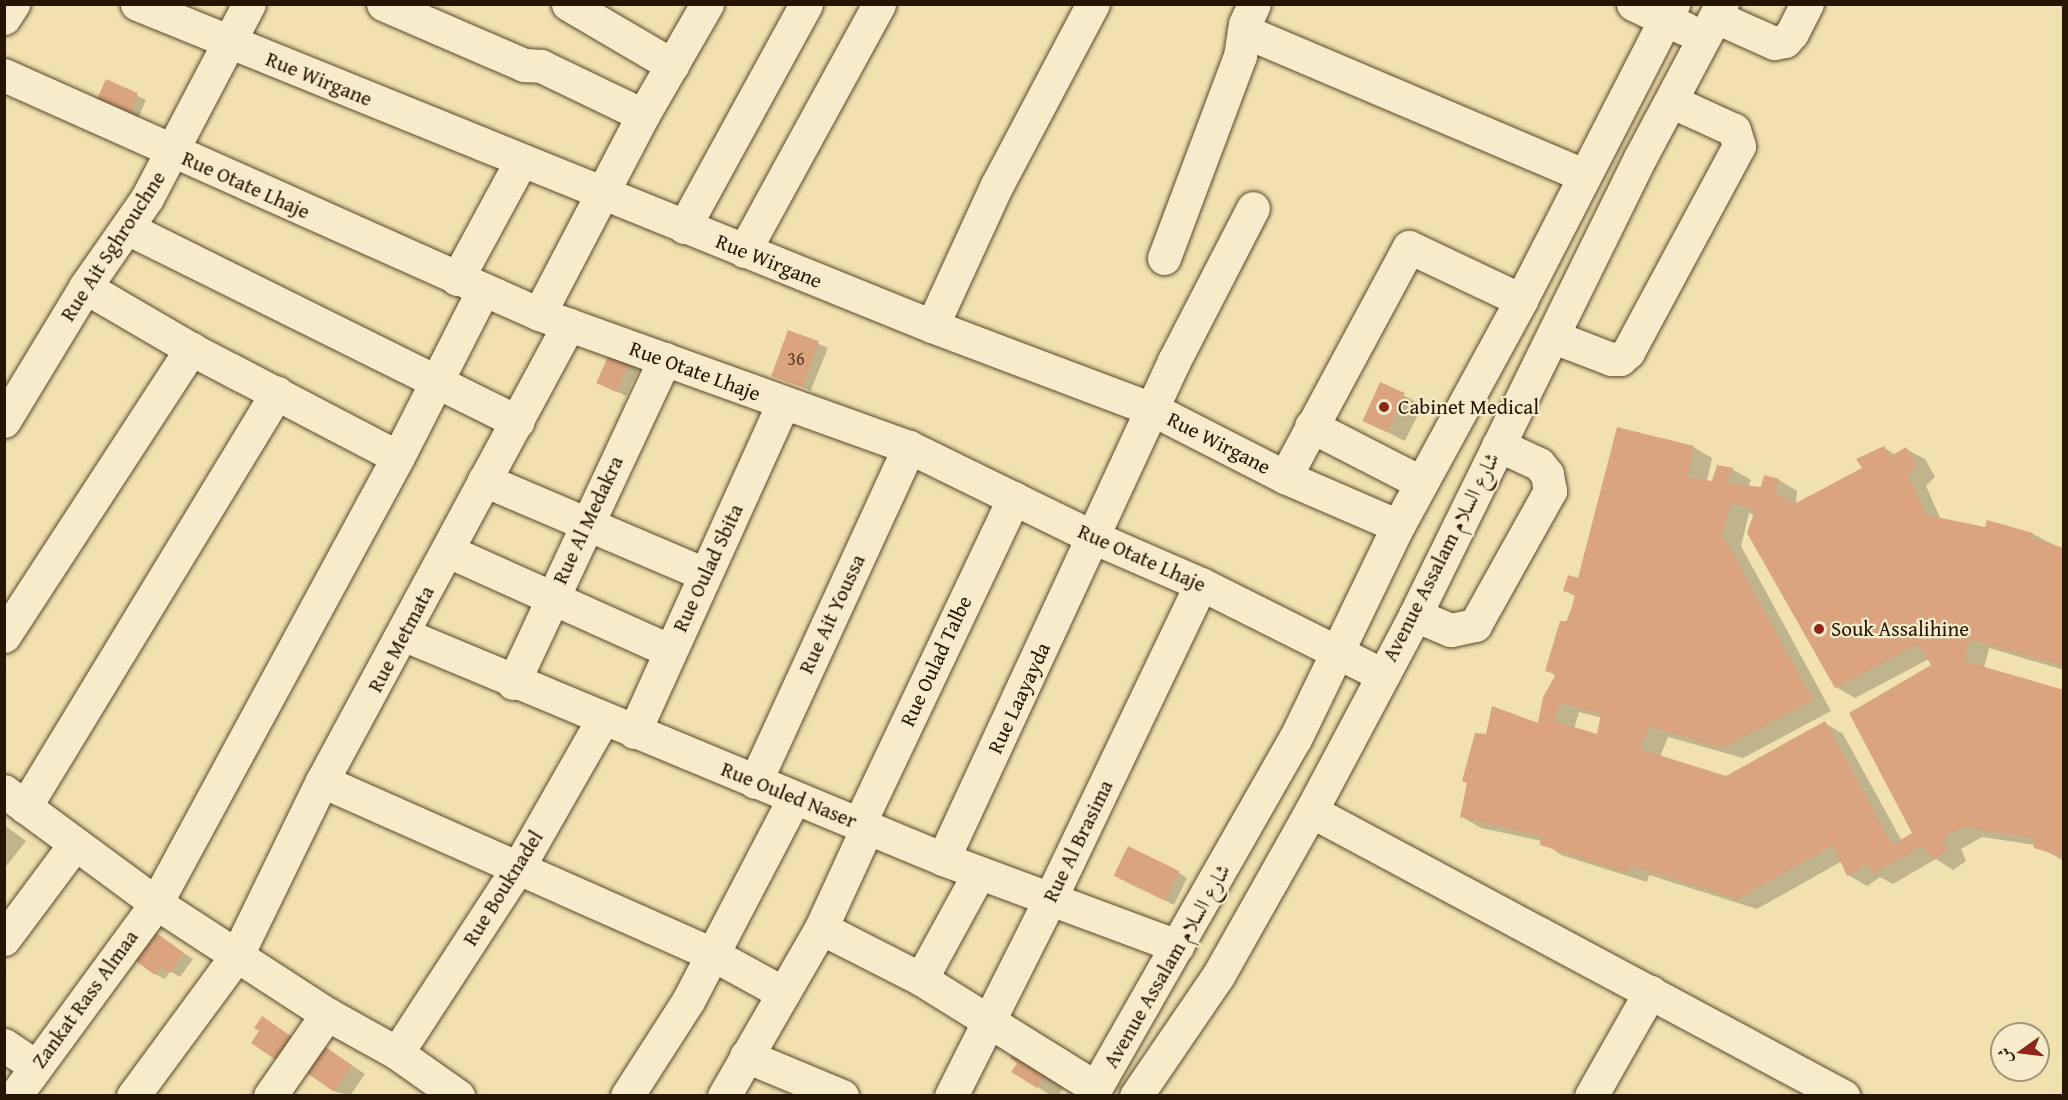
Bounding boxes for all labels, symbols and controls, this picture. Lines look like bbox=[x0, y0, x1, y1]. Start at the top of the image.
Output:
street label: Rue Wirgane bbox=[262, 46, 376, 112]
street label: Rue Otate Lhaje bbox=[178, 146, 314, 224]
street label: Rue Ait Sghrouchne bbox=[55, 166, 171, 326]
street label: Rue Wirgane bbox=[712, 228, 826, 294]
street label: Rue Otate Lhaje bbox=[626, 336, 764, 406]
house number: 36 bbox=[787, 348, 805, 370]
place label: Cabinet Medical bbox=[1398, 394, 1539, 420]
marker: Cabinet Medical bbox=[1375, 398, 1393, 416]
street label: Rue Wirgane bbox=[1163, 406, 1275, 480]
street label: Avenue Assalam شارع السلام bbox=[1377, 448, 1505, 666]
street label: Rue Al Medakra bbox=[547, 452, 629, 588]
street label: Rue Oulad Sbita bbox=[667, 500, 749, 636]
street label: Rue Otate Lhaje bbox=[1074, 519, 1210, 597]
street label: Rue Ait Youssa bbox=[793, 550, 871, 678]
street label: Rue Metmata bbox=[362, 582, 440, 696]
street label: Rue Oulad Talbe bbox=[895, 592, 977, 730]
place label: Souk Assalihine bbox=[1831, 616, 1969, 642]
marker: Souk Assalihine bbox=[1812, 622, 1826, 636]
street label: Rue Laayayda bbox=[982, 638, 1056, 758]
street label: Rue Ouled Naser bbox=[717, 756, 861, 834]
street label: Rue Al Brasima bbox=[1038, 776, 1118, 906]
street label: Rue Bouknadel bbox=[458, 826, 548, 950]
street label: Avenue Assalam شارع السلام bbox=[1098, 860, 1236, 1072]
street label: Zankat Rass Almaa bbox=[26, 925, 144, 1073]
north arrow bbox=[1990, 1022, 2050, 1082]
text: ش bbox=[1991, 1045, 2018, 1066]

